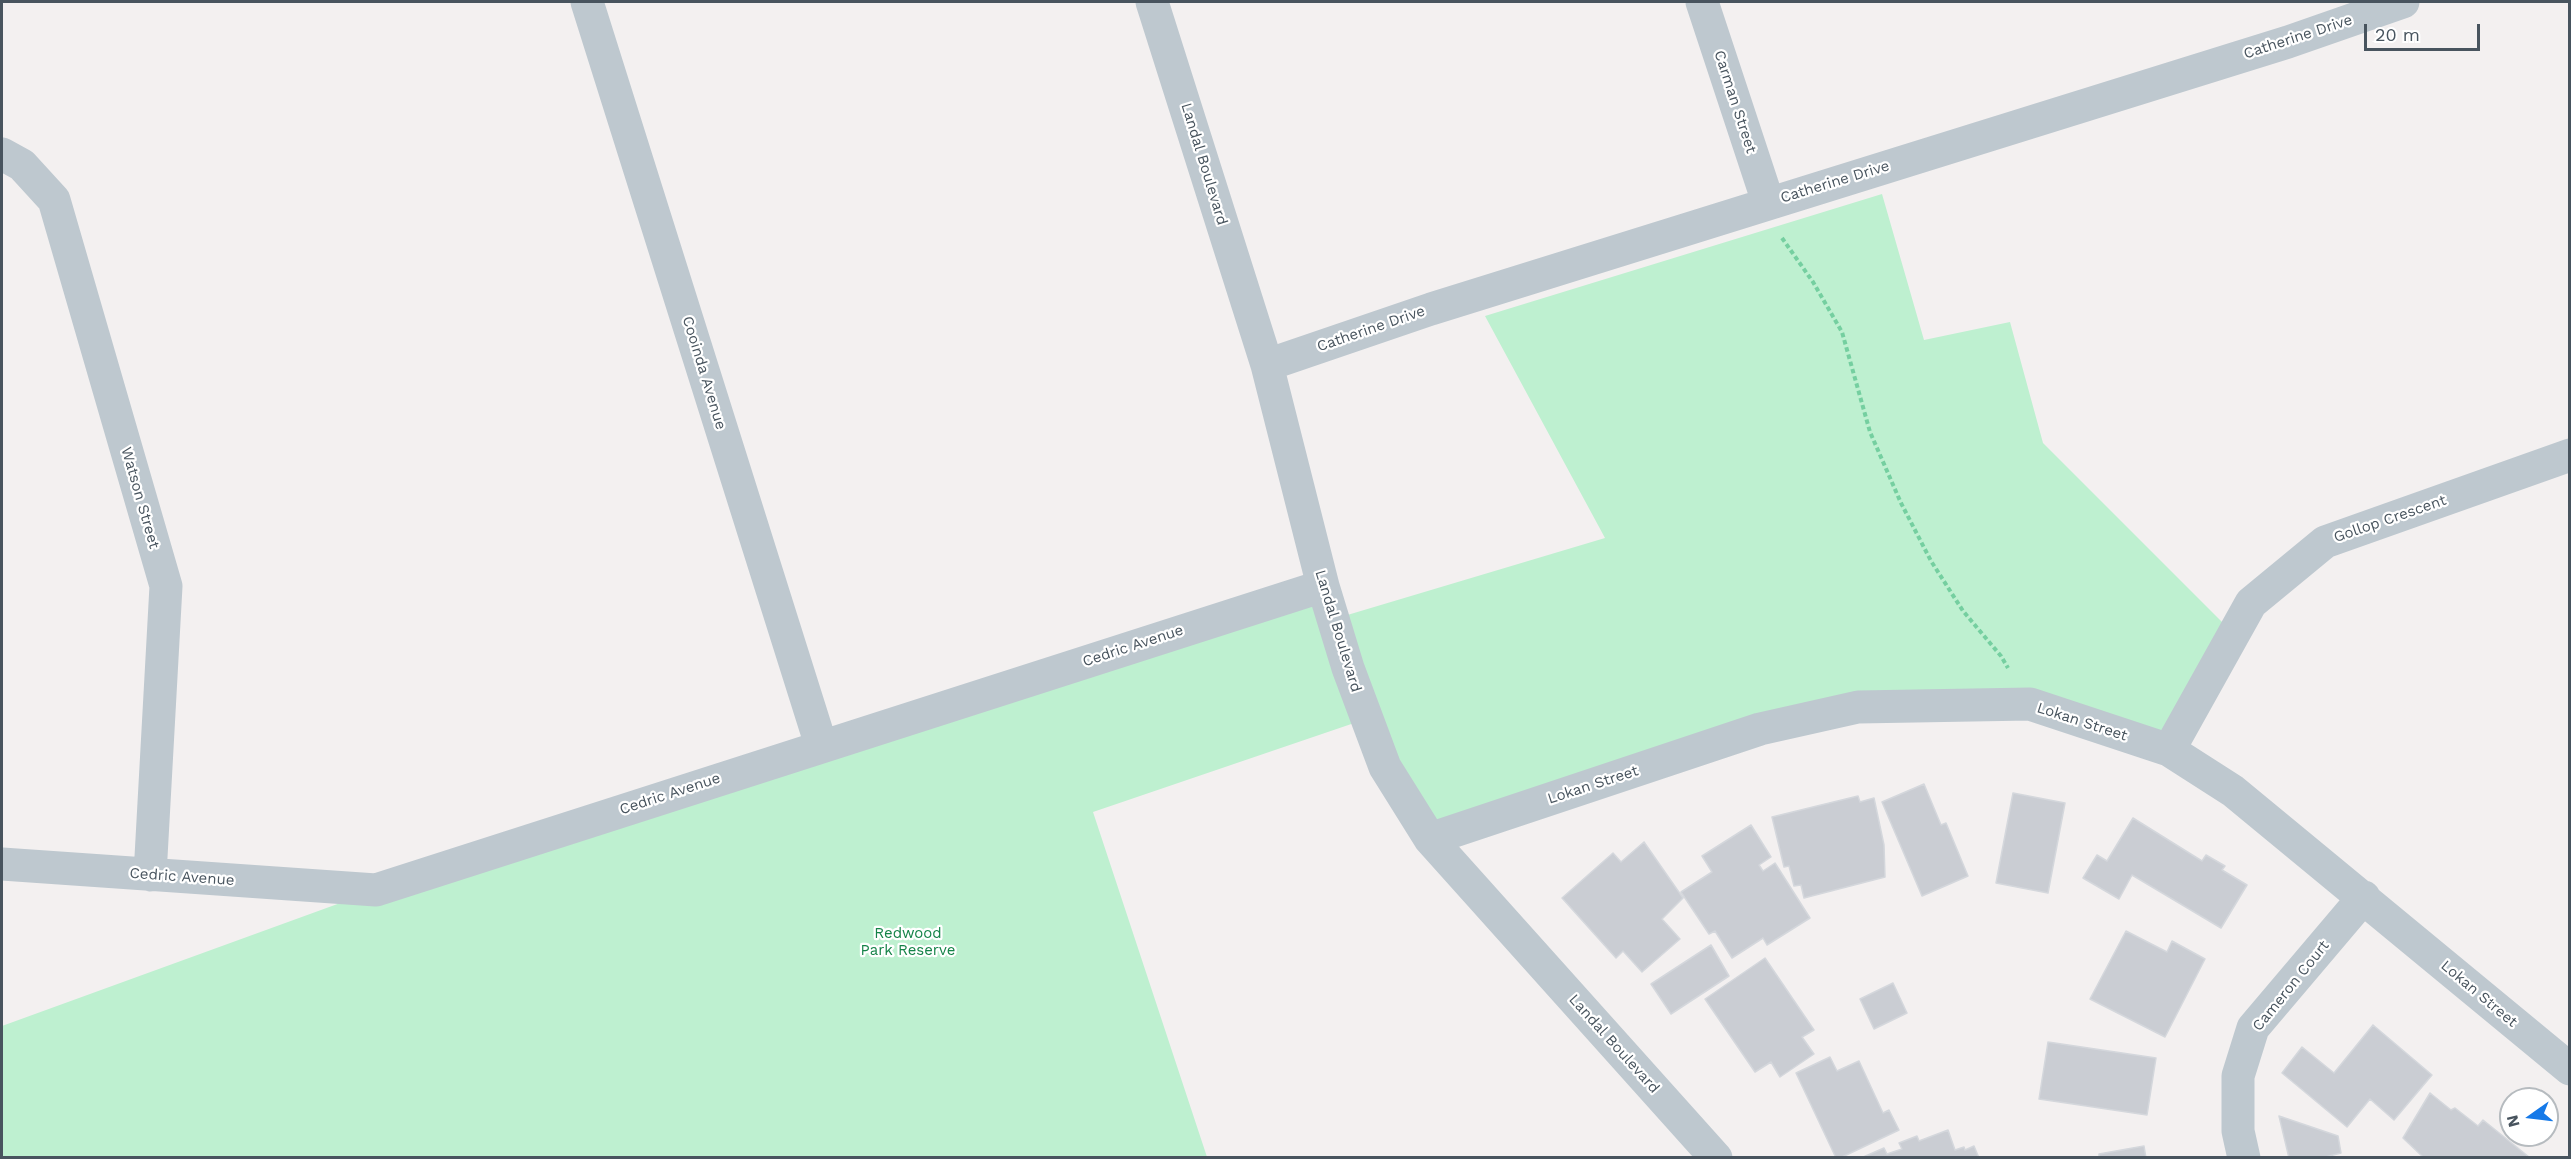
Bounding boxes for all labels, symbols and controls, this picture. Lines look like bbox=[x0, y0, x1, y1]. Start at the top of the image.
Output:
street label: Catherine Drive bbox=[2241, 11, 2355, 63]
scale bar bbox=[2367, 12, 2482, 50]
text: 20 m bbox=[2375, 24, 2420, 45]
street label: Carman Street bbox=[1710, 48, 1760, 156]
street label: Landal Boulevard bbox=[1177, 101, 1231, 227]
street label: Catherine Drive bbox=[1778, 157, 1892, 207]
street label: Catherine Drive bbox=[1315, 302, 1427, 356]
street label: Cooinda Avenue bbox=[678, 314, 730, 432]
street label: Watson Street bbox=[117, 445, 163, 551]
street label: Gollop Crescent bbox=[2331, 491, 2449, 547]
street label: Landal Boulevard bbox=[1311, 568, 1365, 694]
street label: Cedric Avenue bbox=[1080, 621, 1186, 671]
street label: Lokan Street bbox=[2034, 699, 2130, 745]
street label: Lokan Street bbox=[1545, 762, 1641, 808]
street label: Cedric Avenue bbox=[617, 769, 723, 819]
street label: Cedric Avenue bbox=[129, 864, 235, 890]
park label: Redwood Park Reserve bbox=[861, 925, 955, 960]
street label: Cameron Court bbox=[2249, 937, 2333, 1035]
street label: Lokan Street bbox=[2437, 957, 2521, 1031]
street label: Landal Boulevard bbox=[1565, 991, 1663, 1097]
north arrow bbox=[2499, 1087, 2559, 1147]
text: N bbox=[2502, 1113, 2524, 1129]

